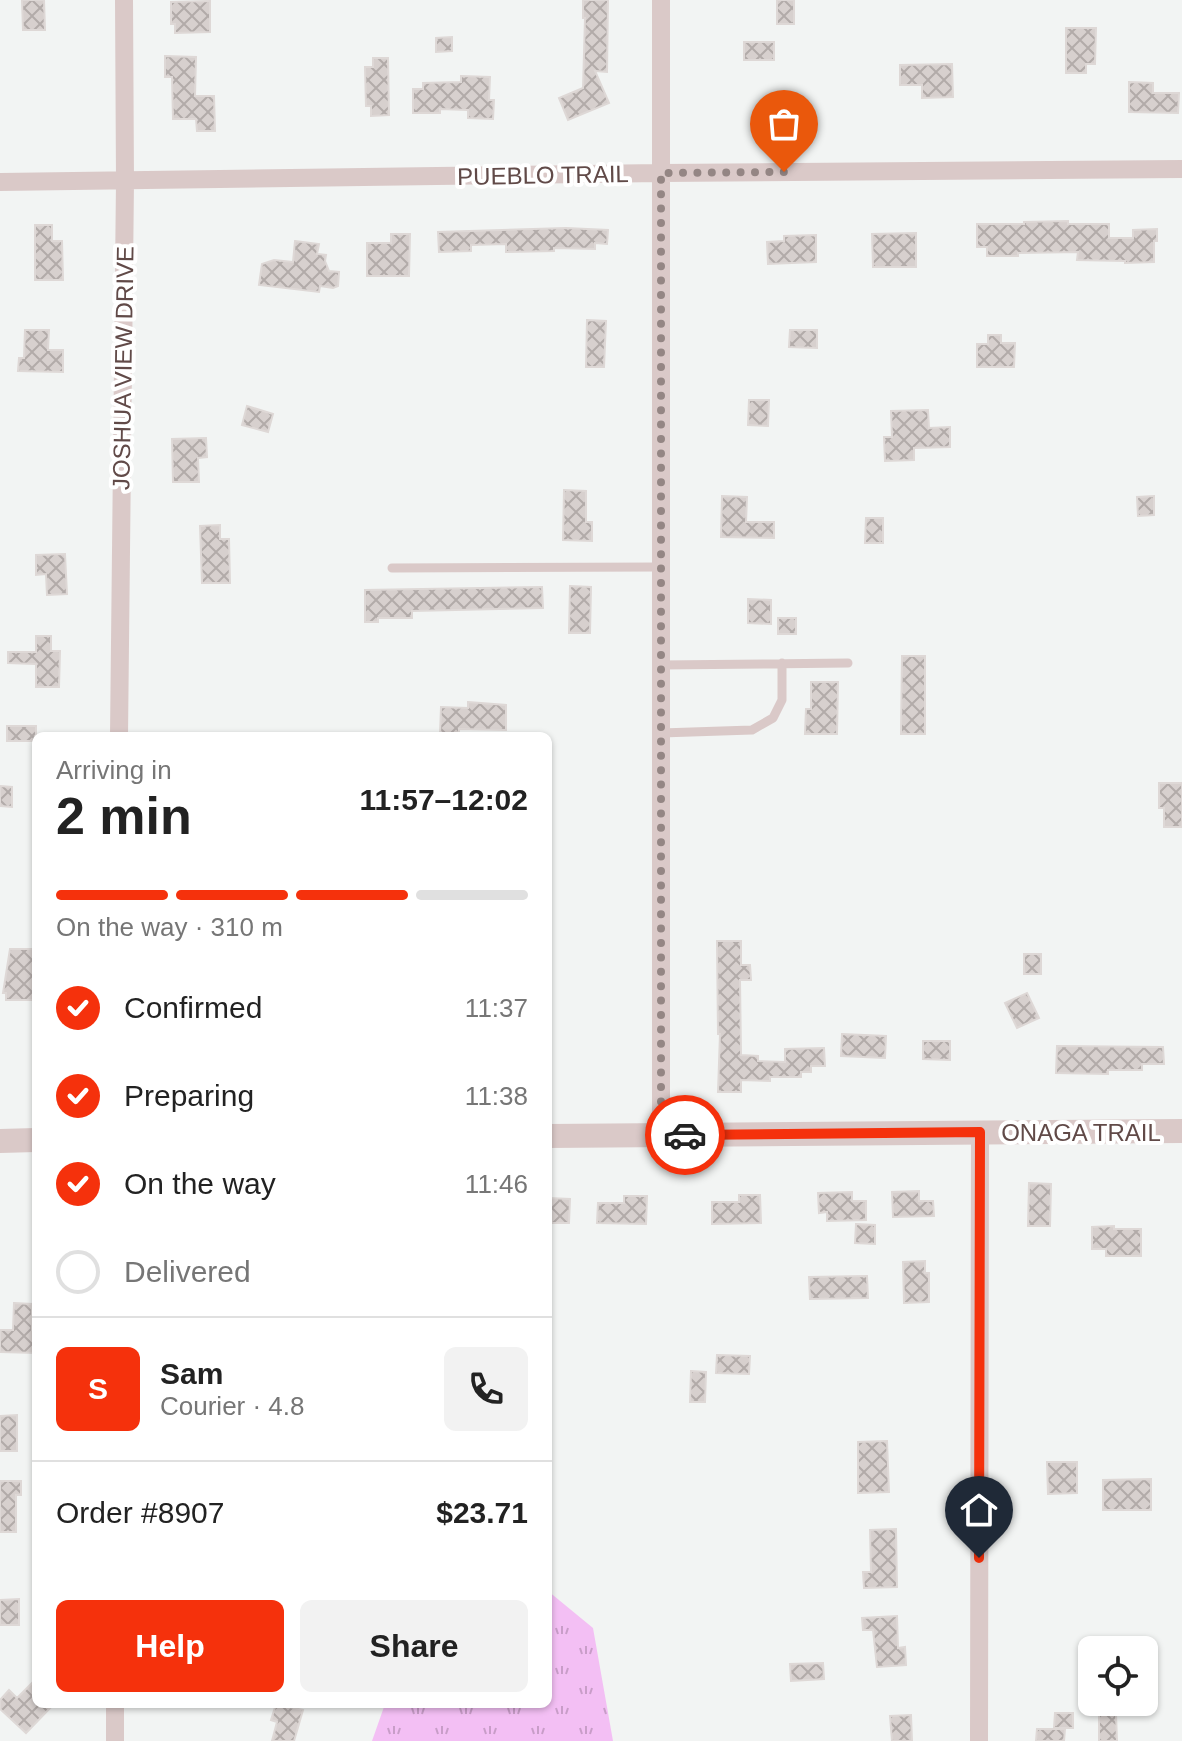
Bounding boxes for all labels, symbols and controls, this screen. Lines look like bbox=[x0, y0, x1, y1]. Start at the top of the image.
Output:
pin bbox=[750, 90, 818, 172]
icon: bag bbox=[762, 102, 806, 146]
street label: PUEBLO TRAIL bbox=[457, 160, 629, 190]
street label: JOSHUA VIEW DRIVE bbox=[107, 246, 139, 490]
text: Arriving in bbox=[56, 755, 172, 785]
text: 11:57–12:02 bbox=[360, 783, 528, 816]
text: 2 min bbox=[56, 787, 192, 845]
text: On the way · 310 m bbox=[56, 912, 283, 942]
icon: check bbox=[56, 986, 100, 1030]
text: Confirmed bbox=[124, 991, 262, 1024]
text: 11:37 bbox=[465, 993, 528, 1023]
icon: check bbox=[56, 1074, 100, 1118]
text: Preparing bbox=[124, 1079, 254, 1112]
text: 11:38 bbox=[465, 1081, 528, 1111]
courier bbox=[645, 1095, 725, 1175]
icon: car bbox=[663, 1113, 707, 1157]
street label: ONAGA TRAIL bbox=[1001, 1119, 1161, 1146]
icon: check bbox=[56, 1162, 100, 1206]
text: On the way bbox=[124, 1167, 276, 1200]
text: 11:46 bbox=[465, 1169, 528, 1199]
text: Delivered bbox=[124, 1255, 251, 1288]
button: phone bbox=[444, 1347, 528, 1431]
text: Sam bbox=[160, 1357, 223, 1390]
text: S bbox=[88, 1372, 108, 1405]
text: Courier · 4.8 bbox=[160, 1391, 305, 1421]
pin bbox=[945, 1476, 1013, 1558]
icon: home bbox=[957, 1488, 1001, 1532]
text: Order #8907 bbox=[56, 1496, 224, 1529]
text: $23.71 bbox=[436, 1496, 528, 1529]
button: Help bbox=[56, 1600, 284, 1692]
button: Share bbox=[300, 1600, 528, 1692]
map controls bbox=[1078, 1636, 1158, 1716]
button: locate bbox=[1078, 1636, 1158, 1716]

